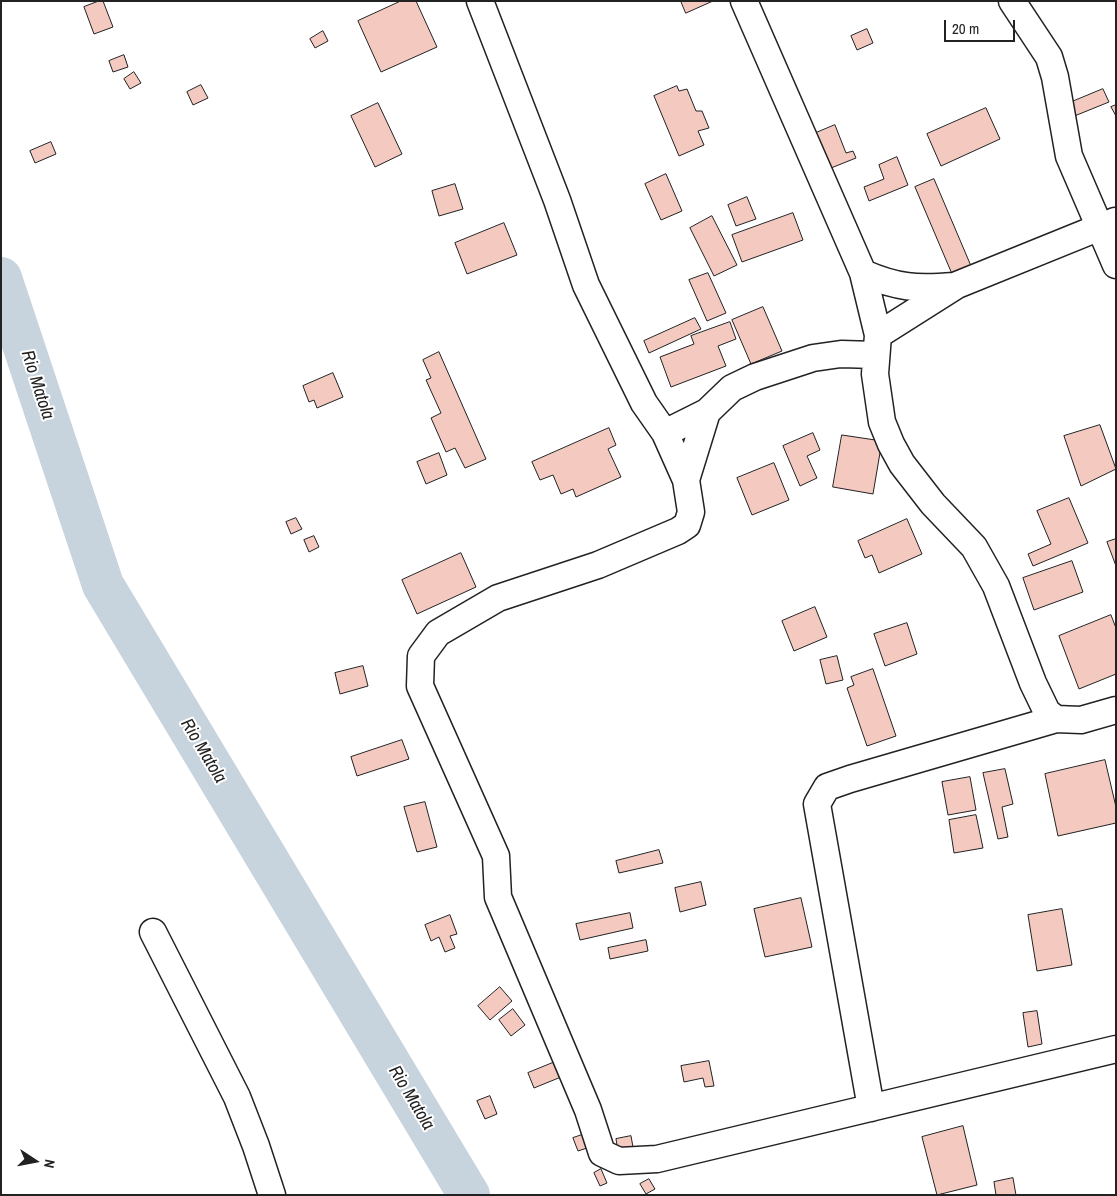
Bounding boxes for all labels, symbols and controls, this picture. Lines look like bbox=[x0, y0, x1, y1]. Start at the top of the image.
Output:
scale bar bbox=[947, 10, 1018, 42]
text: 20 m bbox=[952, 18, 979, 39]
water label: Rio Matola bbox=[16, 348, 58, 422]
water label: Rio Matola bbox=[175, 715, 231, 787]
water label: Rio Matola bbox=[383, 1062, 439, 1134]
north arrow bbox=[10, 1136, 60, 1186]
text: N bbox=[40, 1158, 59, 1170]

